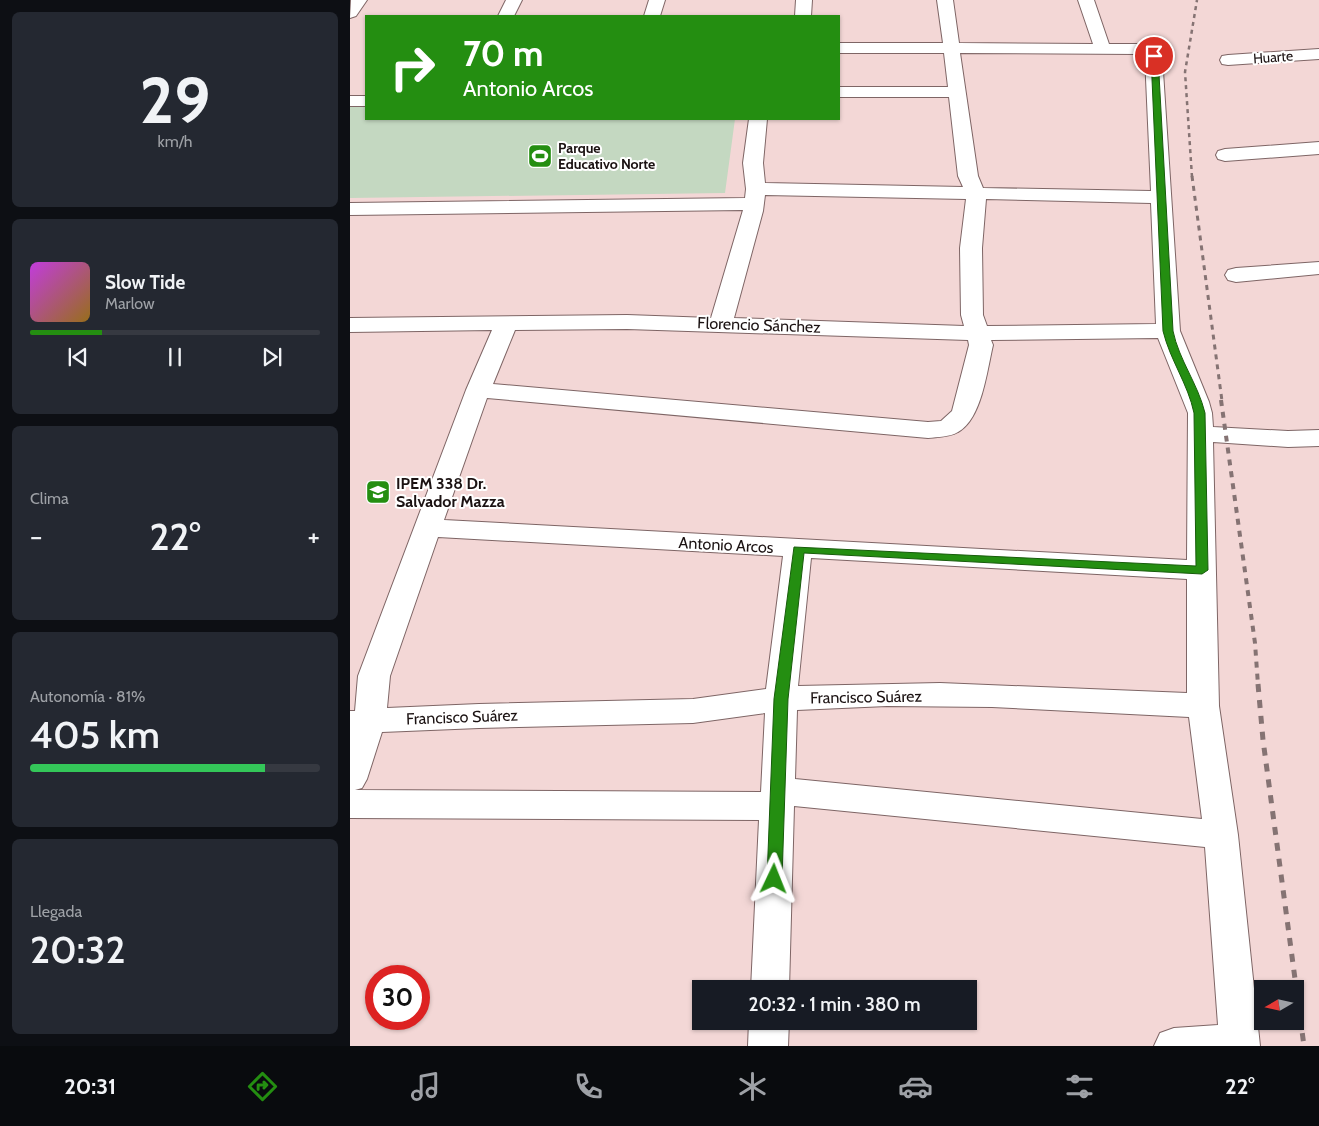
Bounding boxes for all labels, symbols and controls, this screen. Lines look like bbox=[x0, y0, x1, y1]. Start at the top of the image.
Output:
text: 70 m bbox=[463, 32, 544, 75]
icon: right bbox=[380, 35, 445, 100]
pin bbox=[1133, 35, 1175, 77]
icon: arrive bbox=[1140, 42, 1168, 70]
street label: Huarte bbox=[1252, 47, 1294, 67]
text: 29 bbox=[140, 60, 210, 139]
text: Antonio Arcos bbox=[463, 75, 593, 102]
text: km/h bbox=[157, 132, 193, 151]
place label: Parque Educativo Norte bbox=[558, 139, 655, 173]
sports icon: Parque Educativo Norte bbox=[527, 143, 553, 169]
text: Slow Tide bbox=[105, 271, 185, 294]
text: Marlow bbox=[105, 294, 155, 313]
street label: Florencio Sánchez bbox=[697, 313, 822, 337]
icon: previous bbox=[64, 343, 92, 371]
icon: pause bbox=[161, 343, 189, 371]
icon: next bbox=[258, 343, 286, 371]
place label: IPEM 338 Dr. Salvador Mazza bbox=[396, 474, 505, 511]
school or university icon: IPEM 338 Dr. Salvador Mazza bbox=[365, 479, 391, 505]
text: Clima bbox=[30, 489, 69, 508]
text: 22° bbox=[149, 513, 201, 560]
text: − bbox=[30, 519, 42, 553]
text: + bbox=[308, 519, 320, 553]
street label: Antonio Arcos bbox=[678, 533, 774, 557]
text: Autonomía · 81% bbox=[30, 687, 145, 706]
street label: Francisco Suárez bbox=[810, 687, 923, 707]
street label: Francisco Suárez bbox=[406, 706, 519, 728]
text: 405 km bbox=[30, 711, 160, 758]
position arrow bbox=[747, 852, 799, 904]
text: Llegada bbox=[30, 902, 82, 921]
text: 20:32 bbox=[30, 926, 126, 973]
speed limit sign: 30 bbox=[365, 965, 430, 1030]
north arrow bbox=[1254, 980, 1304, 1030]
map controls bbox=[1254, 980, 1304, 1030]
text: 20:32 · 1 min · 380 m bbox=[748, 993, 921, 1016]
icon: directions bbox=[245, 1069, 280, 1104]
icon: music bbox=[408, 1069, 443, 1104]
icon: phone bbox=[571, 1069, 606, 1104]
icon: climate bbox=[735, 1069, 770, 1104]
icon: car bbox=[898, 1069, 933, 1104]
icon: filters bbox=[1062, 1069, 1097, 1104]
text: 20:31 bbox=[64, 1073, 116, 1100]
text: 22° bbox=[1225, 1073, 1255, 1100]

